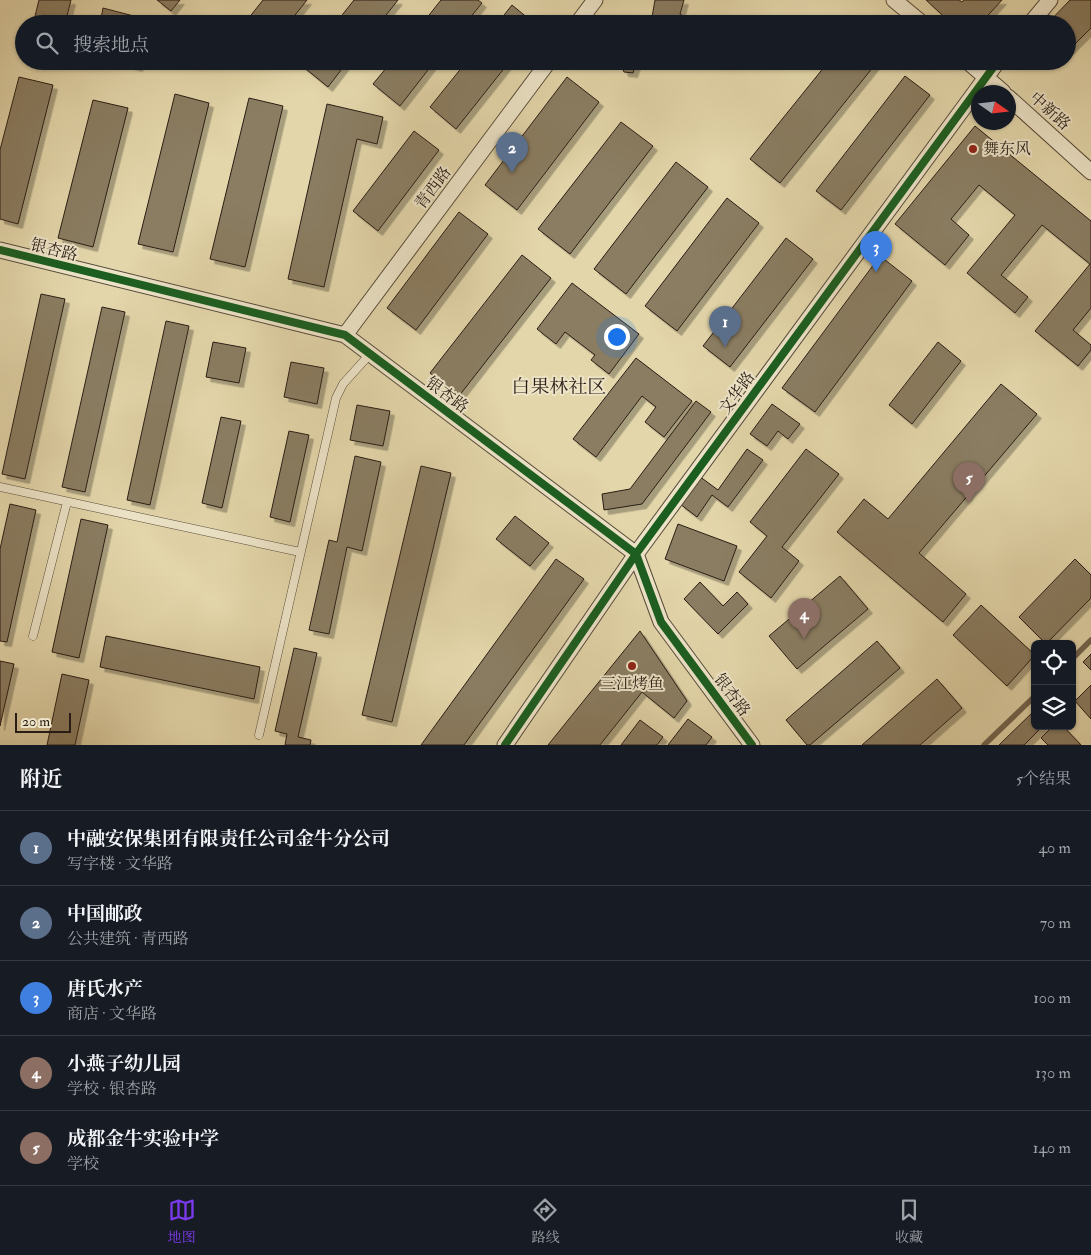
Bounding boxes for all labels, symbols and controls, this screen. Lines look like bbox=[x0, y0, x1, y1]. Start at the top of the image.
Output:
search box bbox=[15, 15, 1076, 70]
icon: search bbox=[33, 29, 61, 57]
text: 搜索地点 bbox=[73, 33, 149, 57]
north arrow bbox=[971, 85, 1016, 130]
street label: 中新路 bbox=[1025, 88, 1075, 134]
pin: 2 bbox=[496, 132, 528, 173]
place label: 舞东风 bbox=[983, 139, 1031, 159]
marker: 舞东风 bbox=[967, 143, 979, 155]
street label: 青西路 bbox=[411, 163, 455, 213]
pin: 3 bbox=[860, 231, 892, 272]
street label: 银杏路 bbox=[28, 234, 80, 266]
pin: 1 bbox=[709, 306, 741, 347]
your location bbox=[604, 324, 630, 350]
street label: 文华路 bbox=[715, 368, 759, 418]
street label: 银杏路 bbox=[422, 373, 472, 417]
district label: 白果林社区 bbox=[511, 375, 607, 399]
pin: 5 bbox=[953, 462, 985, 503]
pin: 4 bbox=[788, 598, 820, 639]
map controls bbox=[1031, 640, 1076, 730]
button: locate bbox=[1031, 640, 1076, 685]
marker: 三江烤鱼 bbox=[626, 660, 638, 672]
street label: 银杏路 bbox=[710, 670, 754, 720]
place label: 三江烤鱼 bbox=[600, 674, 664, 694]
button: layers bbox=[1031, 685, 1076, 730]
scale bar bbox=[15, 710, 71, 733]
text: 20 m bbox=[22, 713, 50, 730]
text: 附近 bbox=[20, 766, 62, 793]
text: 5个结果 bbox=[1016, 769, 1071, 789]
text: 中融安保集团有限责任公司金牛分公司 bbox=[67, 827, 390, 851]
text: 1 bbox=[33, 838, 39, 858]
text: 40 m bbox=[1038, 838, 1071, 858]
text: 写字楼 · 文华路 bbox=[67, 854, 173, 874]
text: 中国邮政 bbox=[67, 902, 143, 926]
text: 2 bbox=[32, 913, 40, 933]
text: 70 m bbox=[1040, 913, 1071, 933]
text: 公共建筑 · 青西路 bbox=[67, 929, 189, 949]
text: 唐氏水产 bbox=[67, 977, 143, 1001]
text: 3 bbox=[33, 988, 39, 1008]
text: 100 m bbox=[1033, 988, 1071, 1008]
text: 商店 · 文华路 bbox=[67, 1004, 157, 1024]
text: 小燕子幼儿园 bbox=[67, 1052, 181, 1076]
text: 4 bbox=[32, 1063, 40, 1083]
text: 130 m bbox=[1035, 1063, 1071, 1083]
text: 学校 · 银杏路 bbox=[67, 1079, 157, 1099]
text: 成都金牛实验中学 bbox=[67, 1127, 219, 1151]
text: 5 bbox=[32, 1138, 40, 1158]
text: 140 m bbox=[1033, 1138, 1071, 1158]
text: 学校 bbox=[67, 1154, 99, 1174]
tab: 地图 bbox=[168, 1196, 196, 1246]
tab: 路线 bbox=[531, 1196, 559, 1246]
tab: 收藏 bbox=[895, 1196, 923, 1246]

